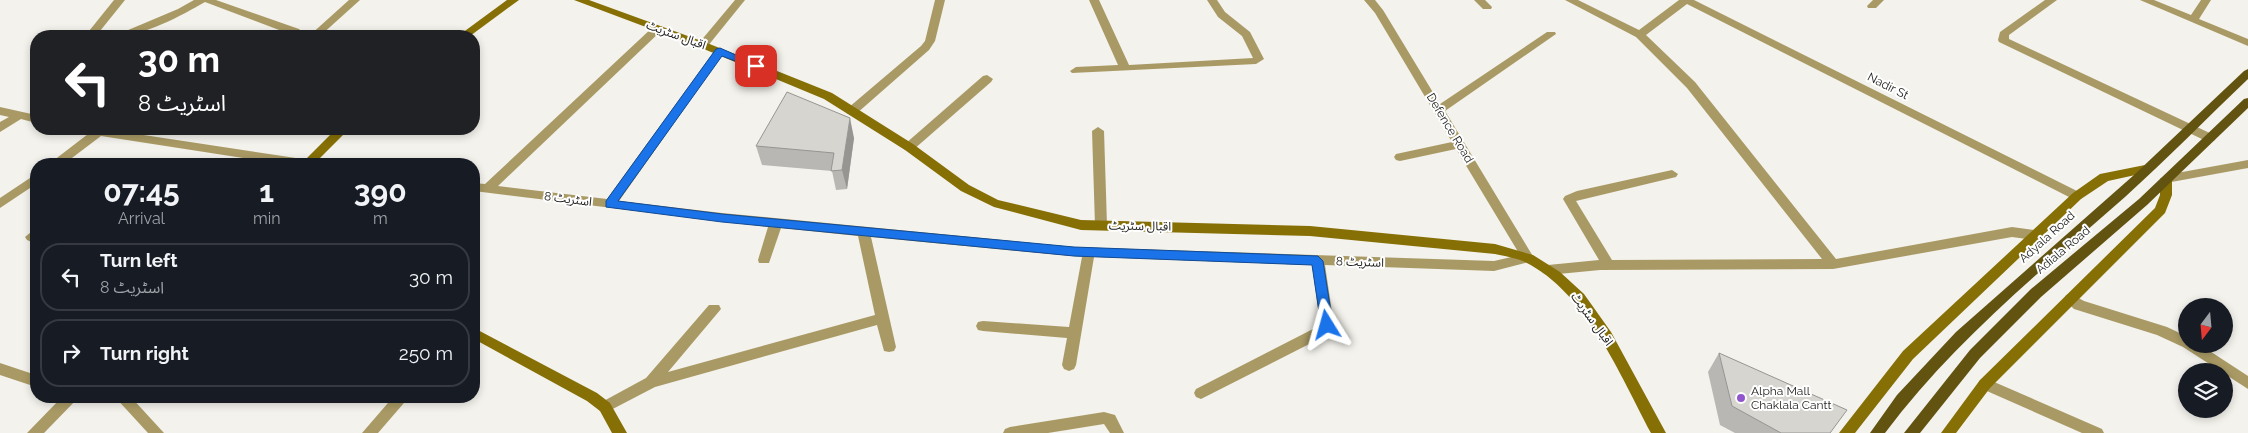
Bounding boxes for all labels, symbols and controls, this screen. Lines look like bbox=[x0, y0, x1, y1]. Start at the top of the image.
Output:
street label: اقبال سٹریٹ bbox=[644, 18, 708, 52]
text: 30 m bbox=[138, 39, 220, 80]
pin bbox=[735, 45, 777, 87]
icon: left bbox=[55, 50, 120, 115]
icon: arrive bbox=[742, 52, 770, 80]
street label: Nadir St bbox=[1865, 70, 1911, 102]
text: اسٹریٹ 8 bbox=[138, 90, 226, 116]
street label: Defence Road bbox=[1424, 91, 1476, 165]
text: 07:45 bbox=[103, 174, 180, 209]
text: 1 bbox=[259, 174, 274, 209]
text: 390 bbox=[354, 174, 407, 209]
street label: اسٹریٹ 8 bbox=[543, 189, 593, 209]
street label: Adyala Road bbox=[2016, 208, 2078, 266]
text: Arrival bbox=[118, 209, 165, 228]
text: min bbox=[253, 209, 281, 228]
text: m bbox=[373, 209, 388, 228]
street label: اقبال سٹریٹ bbox=[1109, 218, 1171, 234]
street label: Adiala Road bbox=[2033, 223, 2093, 277]
text: Turn left bbox=[100, 249, 177, 271]
street label: اسٹریٹ 8 bbox=[1336, 254, 1384, 270]
icon: left bbox=[57, 263, 85, 291]
text: 30 m bbox=[409, 266, 453, 288]
text: اسٹریٹ 8 bbox=[100, 278, 164, 297]
street label: اقبال سٹریٹ bbox=[1568, 290, 1616, 348]
position arrow bbox=[1300, 298, 1352, 350]
north arrow bbox=[2178, 298, 2232, 352]
map controls bbox=[2178, 298, 2233, 418]
icon: right bbox=[57, 339, 85, 367]
text: Turn right bbox=[100, 342, 189, 364]
text: 250 m bbox=[399, 342, 453, 364]
button: layers bbox=[2178, 363, 2233, 418]
place label: Alpha Mall Chaklala Cantt bbox=[1751, 384, 1832, 412]
marker: Alpha Mall Chaklala Cantt bbox=[1735, 392, 1747, 404]

